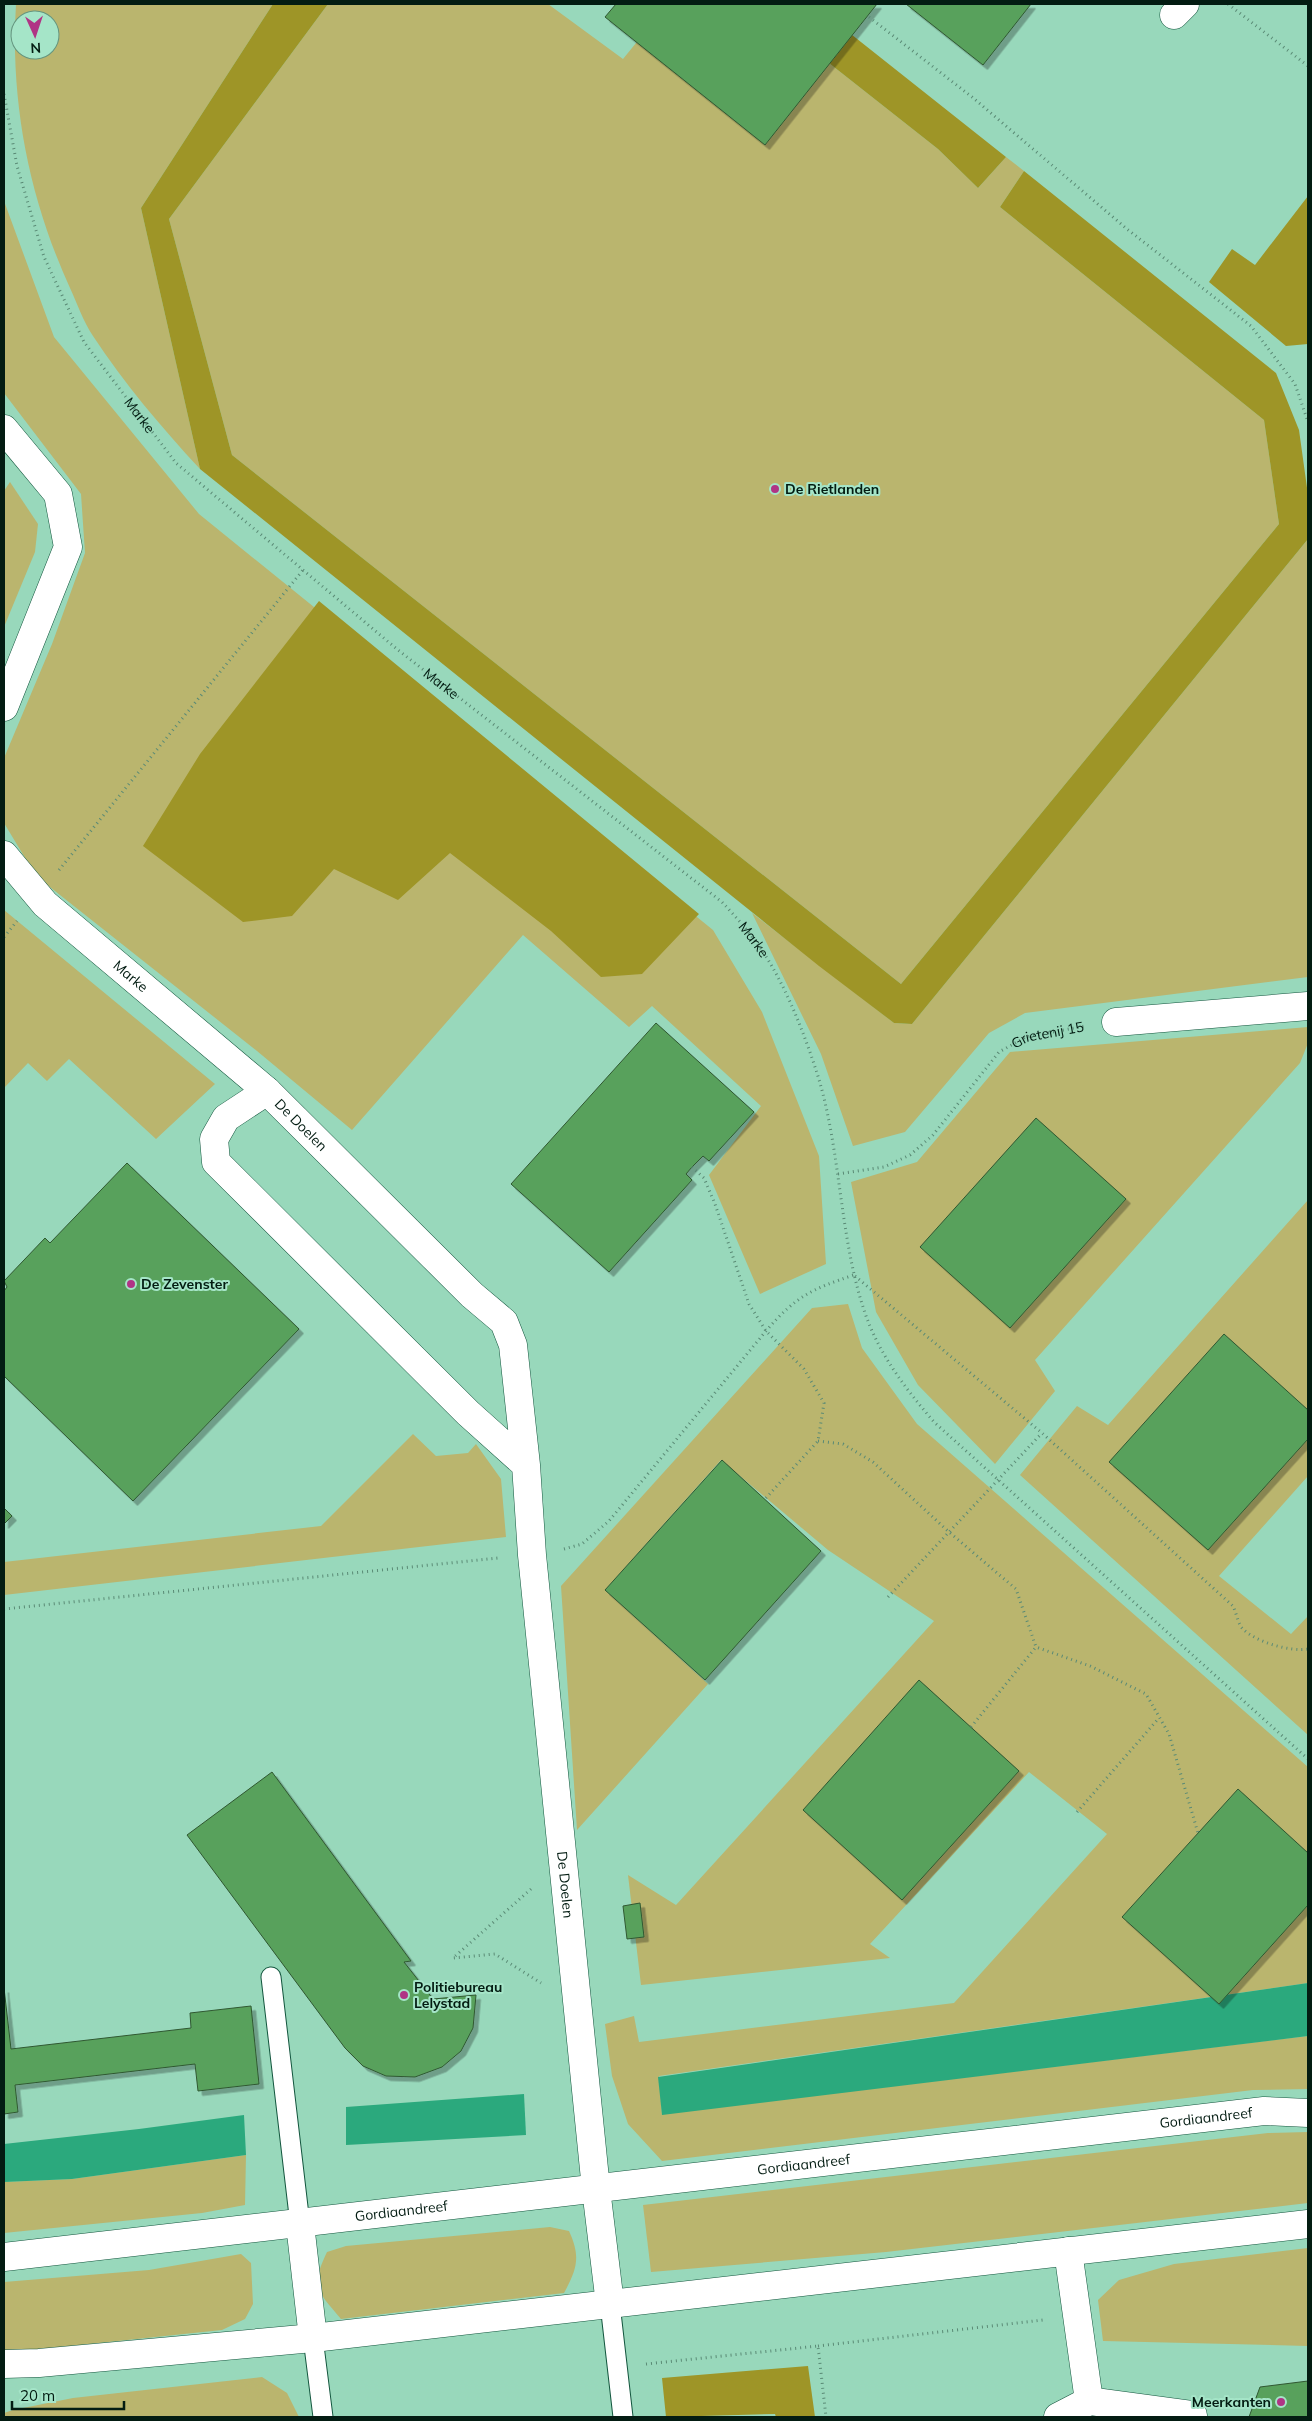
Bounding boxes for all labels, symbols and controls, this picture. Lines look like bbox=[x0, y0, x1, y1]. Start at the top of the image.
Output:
north arrow bbox=[10, 10, 60, 60]
text: N bbox=[30, 39, 41, 57]
street label: Marke bbox=[120, 394, 159, 437]
place label: De Rietlanden bbox=[785, 480, 879, 498]
marker: De Rietlanden bbox=[769, 483, 781, 495]
street label: Marke bbox=[420, 664, 463, 703]
street label: Marke bbox=[735, 918, 773, 961]
street label: Marke bbox=[110, 956, 152, 996]
street label: Grietenij 15 bbox=[1008, 1017, 1085, 1052]
street label: De Doelen bbox=[271, 1095, 331, 1155]
place label: De Zevenster bbox=[141, 1275, 228, 1293]
marker: De Zevenster bbox=[125, 1278, 137, 1290]
street label: De Doelen bbox=[553, 1850, 578, 1919]
place label: Politiebureau Lelystad bbox=[414, 1978, 502, 2012]
marker: Politiebureau Lelystad bbox=[398, 1989, 410, 2001]
street label: Gordiaandreef bbox=[1159, 2103, 1254, 2132]
street label: Gordiaandreef bbox=[756, 2150, 851, 2179]
street label: Gordiaandreef bbox=[354, 2197, 449, 2225]
scale bar bbox=[12, 2378, 125, 2410]
text: 20 m bbox=[20, 2386, 55, 2405]
place label: Meerkanten bbox=[1192, 2393, 1271, 2411]
marker: Meerkanten bbox=[1275, 2396, 1287, 2408]

